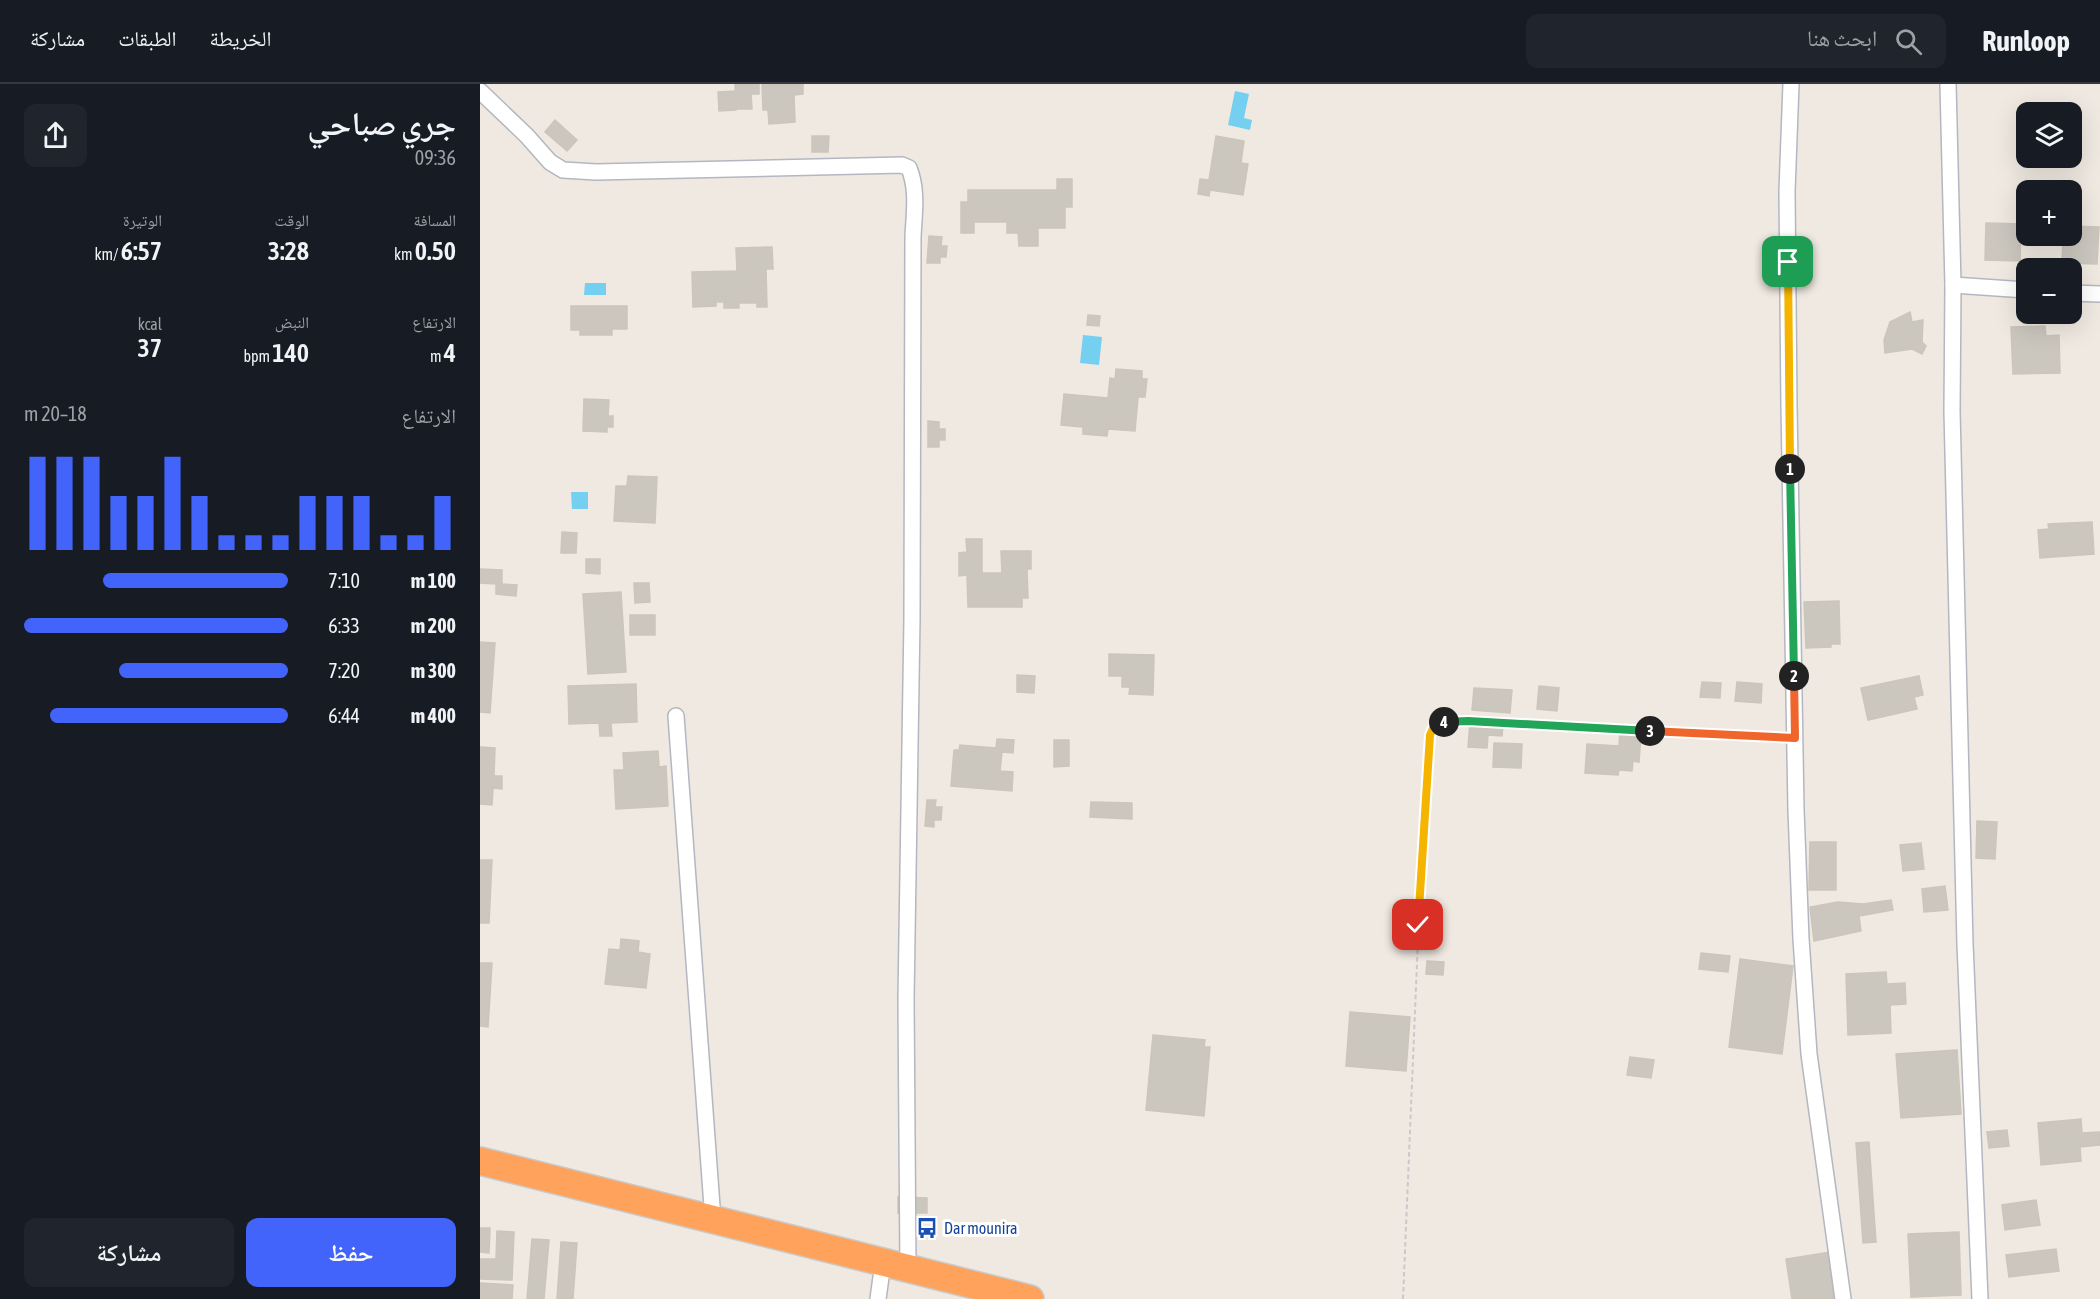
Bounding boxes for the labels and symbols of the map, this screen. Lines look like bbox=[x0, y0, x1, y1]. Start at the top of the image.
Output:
pin bbox=[1762, 236, 1813, 287]
pin: 1 bbox=[1775, 454, 1805, 484]
pin: 2 bbox=[1779, 661, 1809, 691]
pin: 4 bbox=[1429, 707, 1459, 737]
pin: 3 bbox=[1635, 716, 1665, 746]
pin bbox=[1392, 899, 1443, 950]
bus stop icon: Dar mounira bbox=[915, 1216, 939, 1240]
place label: Dar mounira bbox=[944, 1219, 1017, 1237]

